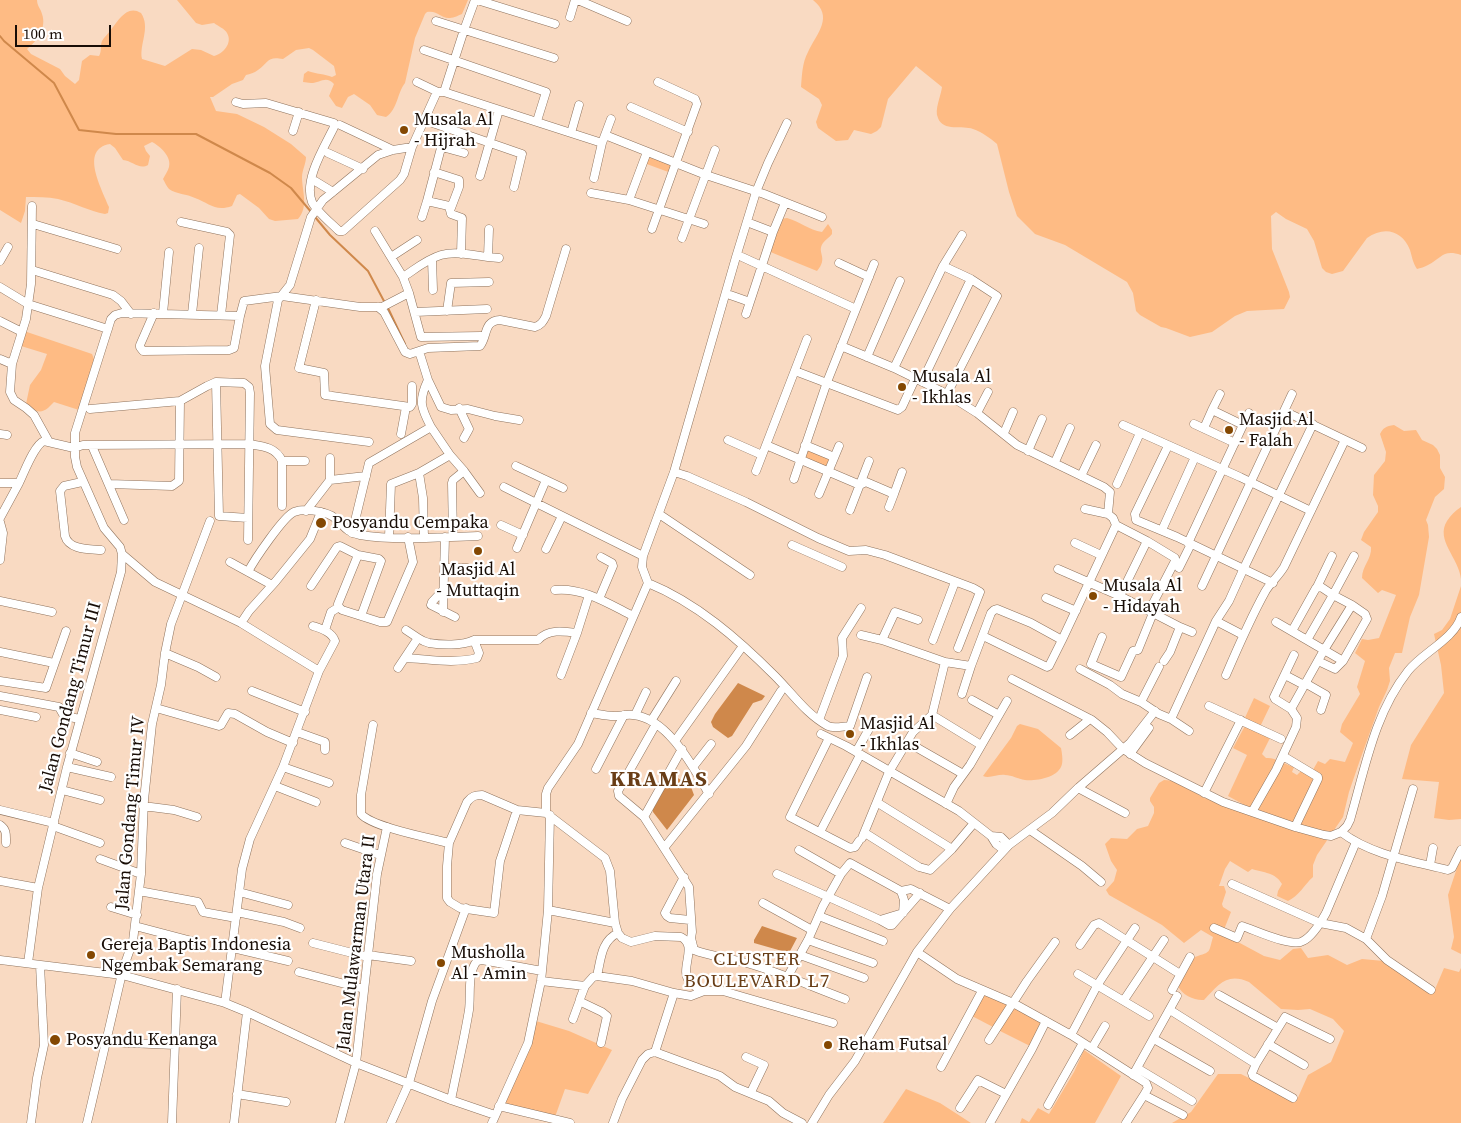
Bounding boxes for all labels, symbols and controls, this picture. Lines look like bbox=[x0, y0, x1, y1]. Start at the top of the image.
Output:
scale bar bbox=[18, 15, 114, 47]
text: 100 m bbox=[23, 23, 63, 44]
place label: Musala Al - Hijrah bbox=[414, 109, 493, 152]
marker: Musala Al - Hijrah bbox=[398, 124, 410, 136]
place label: Musala Al - Ikhlas bbox=[912, 366, 991, 408]
marker: Musala Al - Ikhlas bbox=[896, 381, 908, 393]
place label: Masjid Al - Falah bbox=[1239, 409, 1314, 452]
marker: Masjid Al - Falah bbox=[1223, 424, 1235, 436]
place label: Posyandu Cempaka bbox=[332, 512, 489, 534]
marker: Posyandu Cempaka bbox=[314, 516, 328, 530]
marker: Masjid Al - Muttaqin bbox=[472, 545, 484, 557]
place label: Masjid Al - Muttaqin bbox=[436, 559, 520, 602]
place label: Musala Al - Hidayah bbox=[1103, 575, 1182, 618]
marker: Musala Al - Hidayah bbox=[1087, 590, 1099, 602]
street label: Jalan Gondang Timur III bbox=[35, 600, 107, 794]
place label: Masjid Al - Ikhlas bbox=[860, 713, 935, 756]
street label: Jalan Gondang Timur IV bbox=[112, 715, 150, 911]
marker: Masjid Al - Ikhlas bbox=[844, 728, 856, 740]
district label: KRAMAS bbox=[609, 767, 709, 793]
street label: Jalan Mulawarman Utara II bbox=[333, 834, 381, 1052]
place label: Gereja Baptis Indonesia Ngembak Semarang bbox=[101, 934, 291, 976]
place label: Musholla Al - Amin bbox=[451, 942, 527, 984]
marker: Gereja Baptis Indonesia Ngembak Semarang bbox=[85, 949, 97, 961]
district label: CLUSTER BOULEVARD L7 bbox=[682, 949, 832, 993]
marker: Musholla Al - Amin bbox=[435, 957, 447, 969]
place label: Posyandu Kenanga bbox=[66, 1029, 217, 1051]
marker: Posyandu Kenanga bbox=[48, 1033, 62, 1047]
place label: Reham Futsal bbox=[838, 1034, 948, 1056]
marker: Reham Futsal bbox=[822, 1039, 834, 1051]

